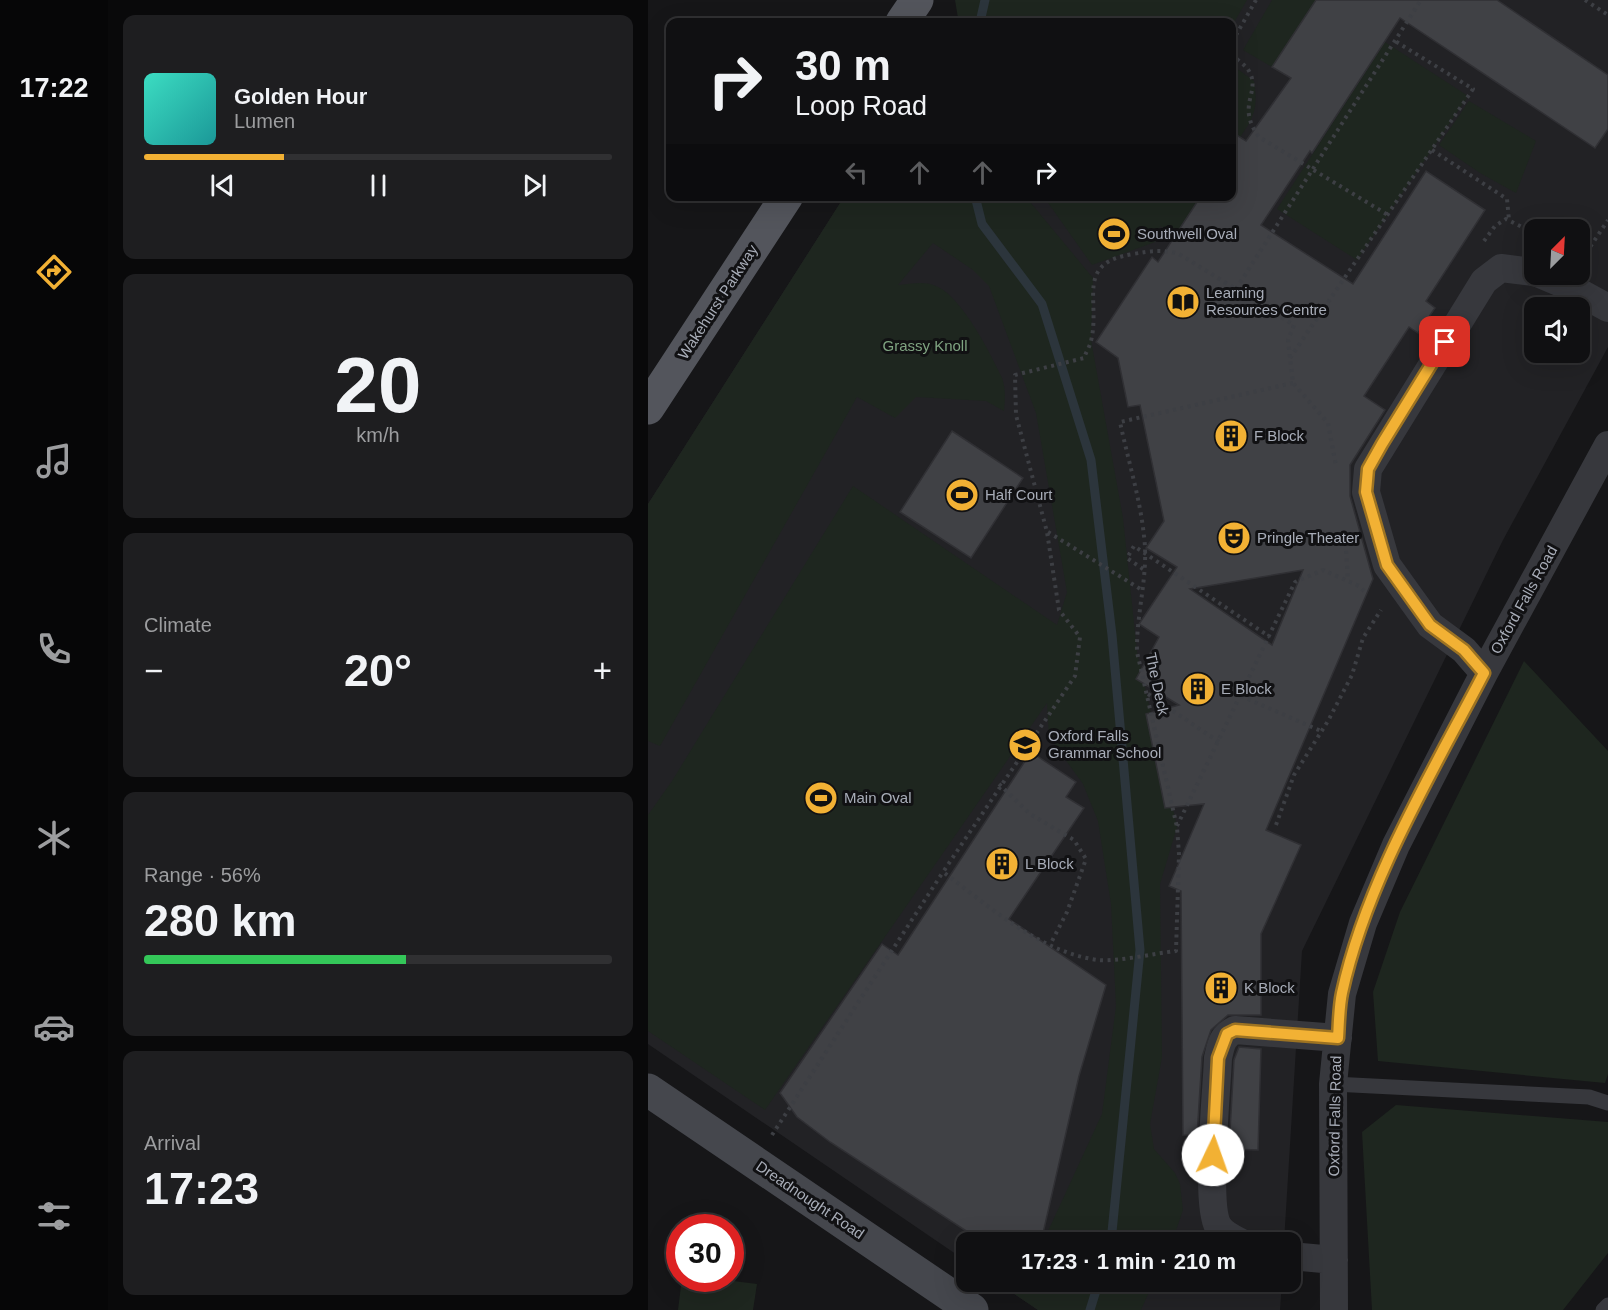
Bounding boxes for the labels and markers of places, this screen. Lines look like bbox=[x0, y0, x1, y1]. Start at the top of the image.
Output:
sports icon: Southwell Oval bbox=[1096, 216, 1132, 252]
place label: Southwell Oval bbox=[1137, 225, 1237, 242]
library icon: Learning Resources Centre bbox=[1165, 284, 1201, 320]
place label: Learning Resources Centre bbox=[1206, 284, 1327, 318]
pin bbox=[1419, 316, 1470, 367]
building icon: F Block bbox=[1213, 418, 1249, 454]
place label: F Block bbox=[1254, 427, 1305, 444]
sports icon: Half Court bbox=[944, 477, 980, 513]
place label: Half Court bbox=[985, 486, 1053, 503]
theatre icon: Pringle Theater bbox=[1216, 520, 1252, 556]
place label: Pringle Theater bbox=[1257, 529, 1359, 546]
building icon: E Block bbox=[1180, 671, 1216, 707]
place label: E Block bbox=[1221, 680, 1272, 697]
school or university icon: Oxford Falls Grammar School bbox=[1007, 727, 1043, 763]
place label: Oxford Falls Grammar School bbox=[1048, 727, 1161, 761]
sports icon: Main Oval bbox=[803, 780, 839, 816]
place label: Main Oval bbox=[844, 789, 912, 806]
building icon: L Block bbox=[984, 846, 1020, 882]
place label: L Block bbox=[1025, 855, 1074, 872]
building icon: K Block bbox=[1203, 970, 1239, 1006]
place label: K Block bbox=[1244, 979, 1295, 996]

